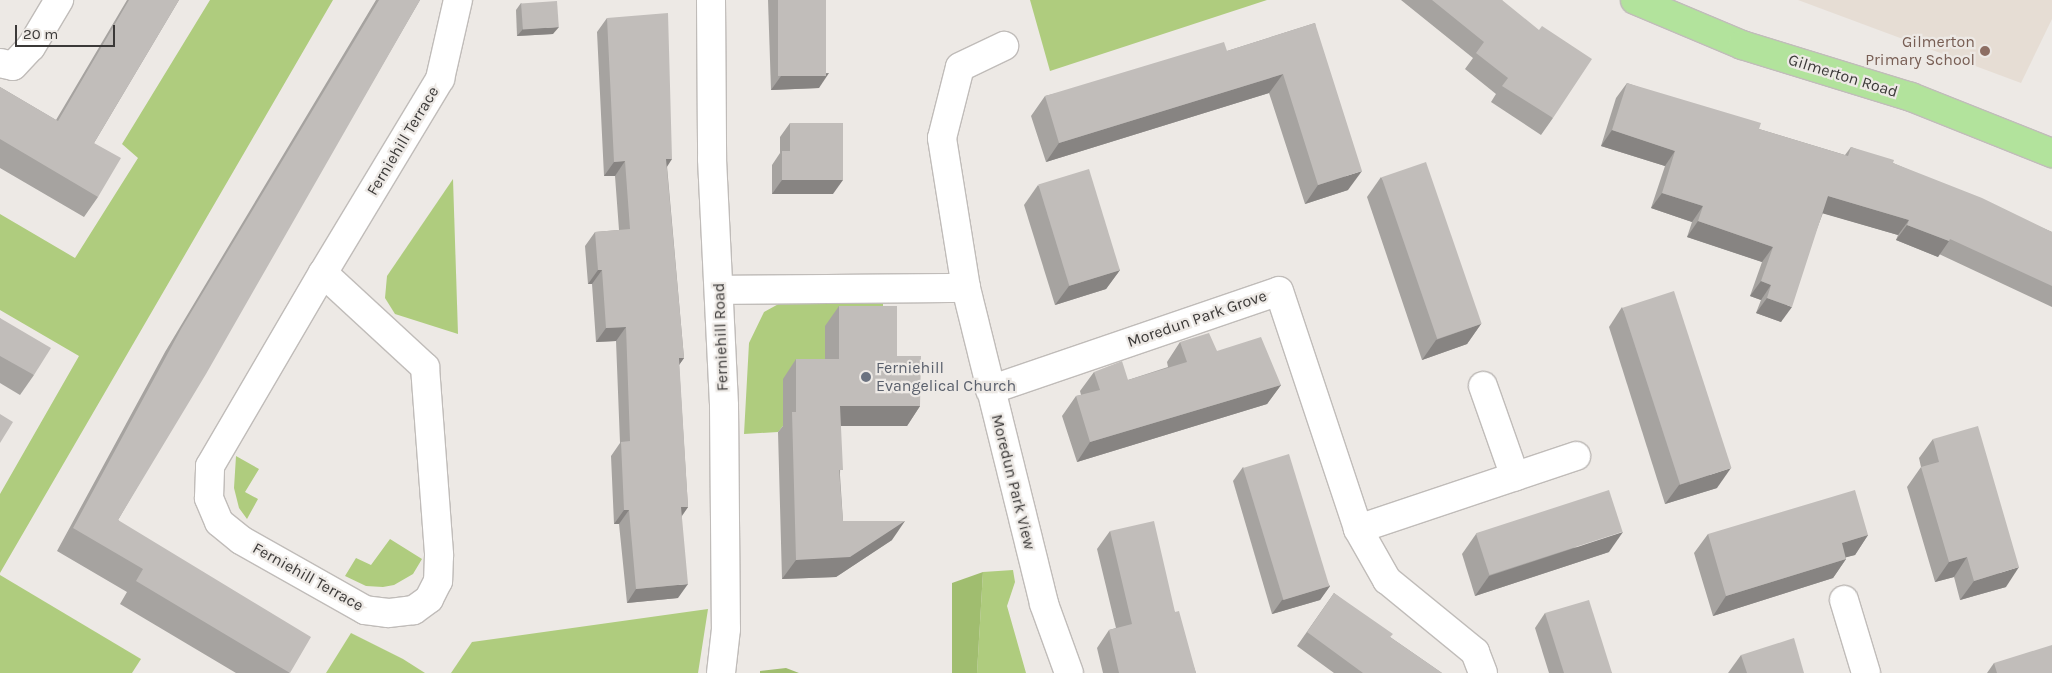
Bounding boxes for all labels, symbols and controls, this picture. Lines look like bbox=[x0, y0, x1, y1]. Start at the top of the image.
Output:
scale bar bbox=[18, 15, 118, 47]
text: 20 m bbox=[23, 25, 58, 43]
place label: Gilmerton Primary School bbox=[1865, 32, 1975, 70]
marker: Gilmerton Primary School bbox=[1979, 45, 1991, 57]
street label: Gilmerton Road bbox=[1786, 50, 1900, 102]
street label: Ferniehill Terrace bbox=[363, 83, 443, 199]
street label: Ferniehill Road bbox=[710, 282, 732, 392]
street label: Moredun Park Grove bbox=[1125, 286, 1269, 352]
place label: Ferniehill Evangelical Church bbox=[876, 358, 1016, 396]
marker: Ferniehill Evangelical Church bbox=[860, 371, 872, 383]
street label: Moredun Park View bbox=[987, 412, 1039, 552]
street label: Ferniehill Terrace bbox=[249, 539, 367, 615]

